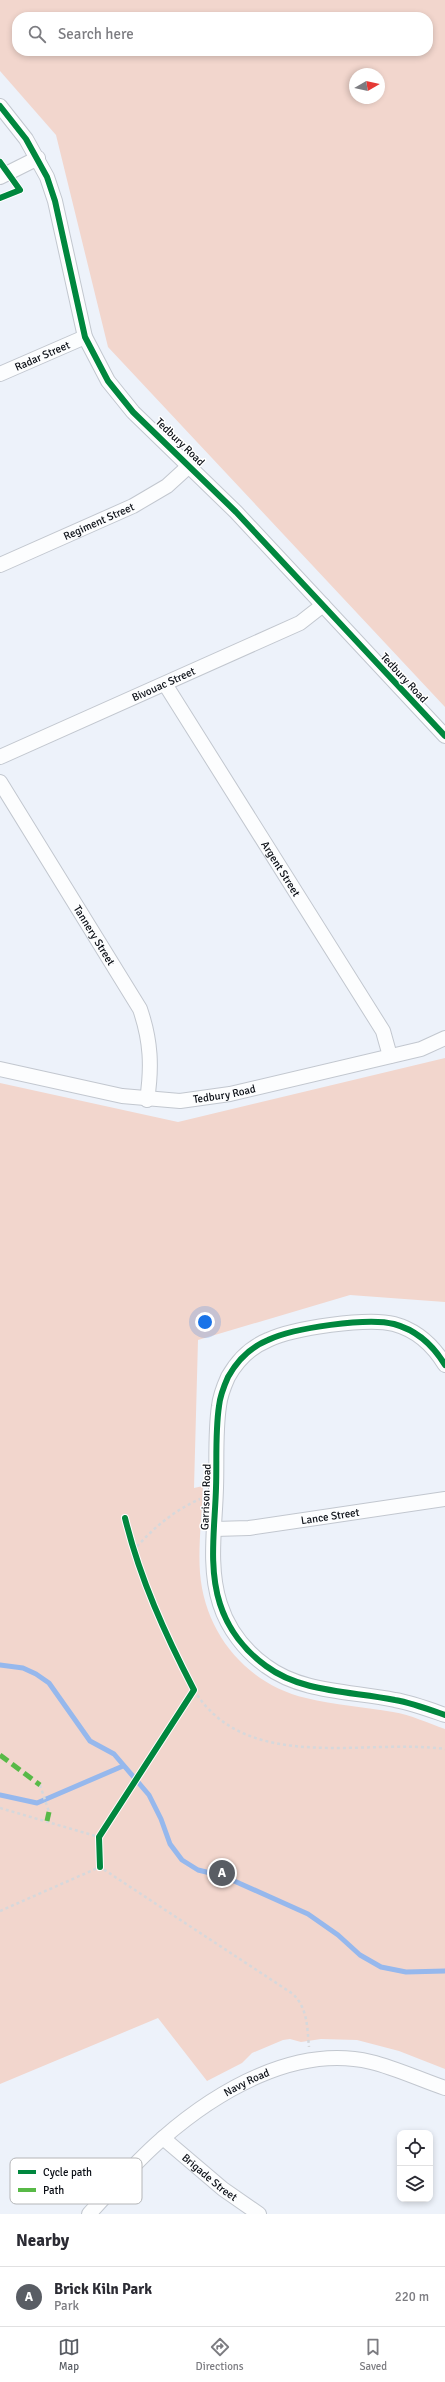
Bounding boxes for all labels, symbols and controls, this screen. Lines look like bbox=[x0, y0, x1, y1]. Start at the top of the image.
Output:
search box bbox=[12, 12, 433, 56]
icon: search bbox=[26, 23, 48, 45]
text: Search here bbox=[58, 25, 134, 43]
north arrow bbox=[349, 68, 385, 104]
street label: Radar Street bbox=[13, 338, 72, 373]
street label: Tedbury Road bbox=[153, 415, 207, 469]
street label: Regiment Street bbox=[61, 500, 136, 543]
street label: Tedbury Road bbox=[378, 650, 430, 706]
street label: Bivouac Street bbox=[130, 664, 197, 704]
street label: Argent Street bbox=[259, 838, 303, 899]
street label: Tannery Street bbox=[71, 903, 118, 968]
street label: Tedbury Road bbox=[192, 1082, 257, 1106]
your location bbox=[195, 1312, 215, 1332]
street label: Garrison Road bbox=[198, 1463, 214, 1530]
street label: Lance Street bbox=[300, 1505, 360, 1527]
pin: A bbox=[209, 1858, 235, 1888]
street label: Navy Road bbox=[221, 2066, 271, 2099]
map controls bbox=[397, 2130, 433, 2202]
button: locate bbox=[397, 2130, 433, 2166]
street label: Brigade Street bbox=[180, 2151, 240, 2204]
legend bbox=[10, 2158, 142, 2204]
text: Cycle path bbox=[43, 2166, 92, 2179]
button: layers bbox=[397, 2166, 433, 2202]
text: Path bbox=[43, 2184, 64, 2197]
text: Nearby bbox=[16, 2230, 69, 2251]
text: Brick Kiln Park bbox=[54, 2280, 152, 2298]
text: A bbox=[25, 2289, 33, 2305]
text: 220 m bbox=[395, 2289, 429, 2305]
text: Park bbox=[54, 2298, 79, 2314]
tab: Map bbox=[58, 2336, 80, 2373]
tab: Directions bbox=[196, 2336, 244, 2373]
tab: Saved bbox=[359, 2336, 387, 2373]

